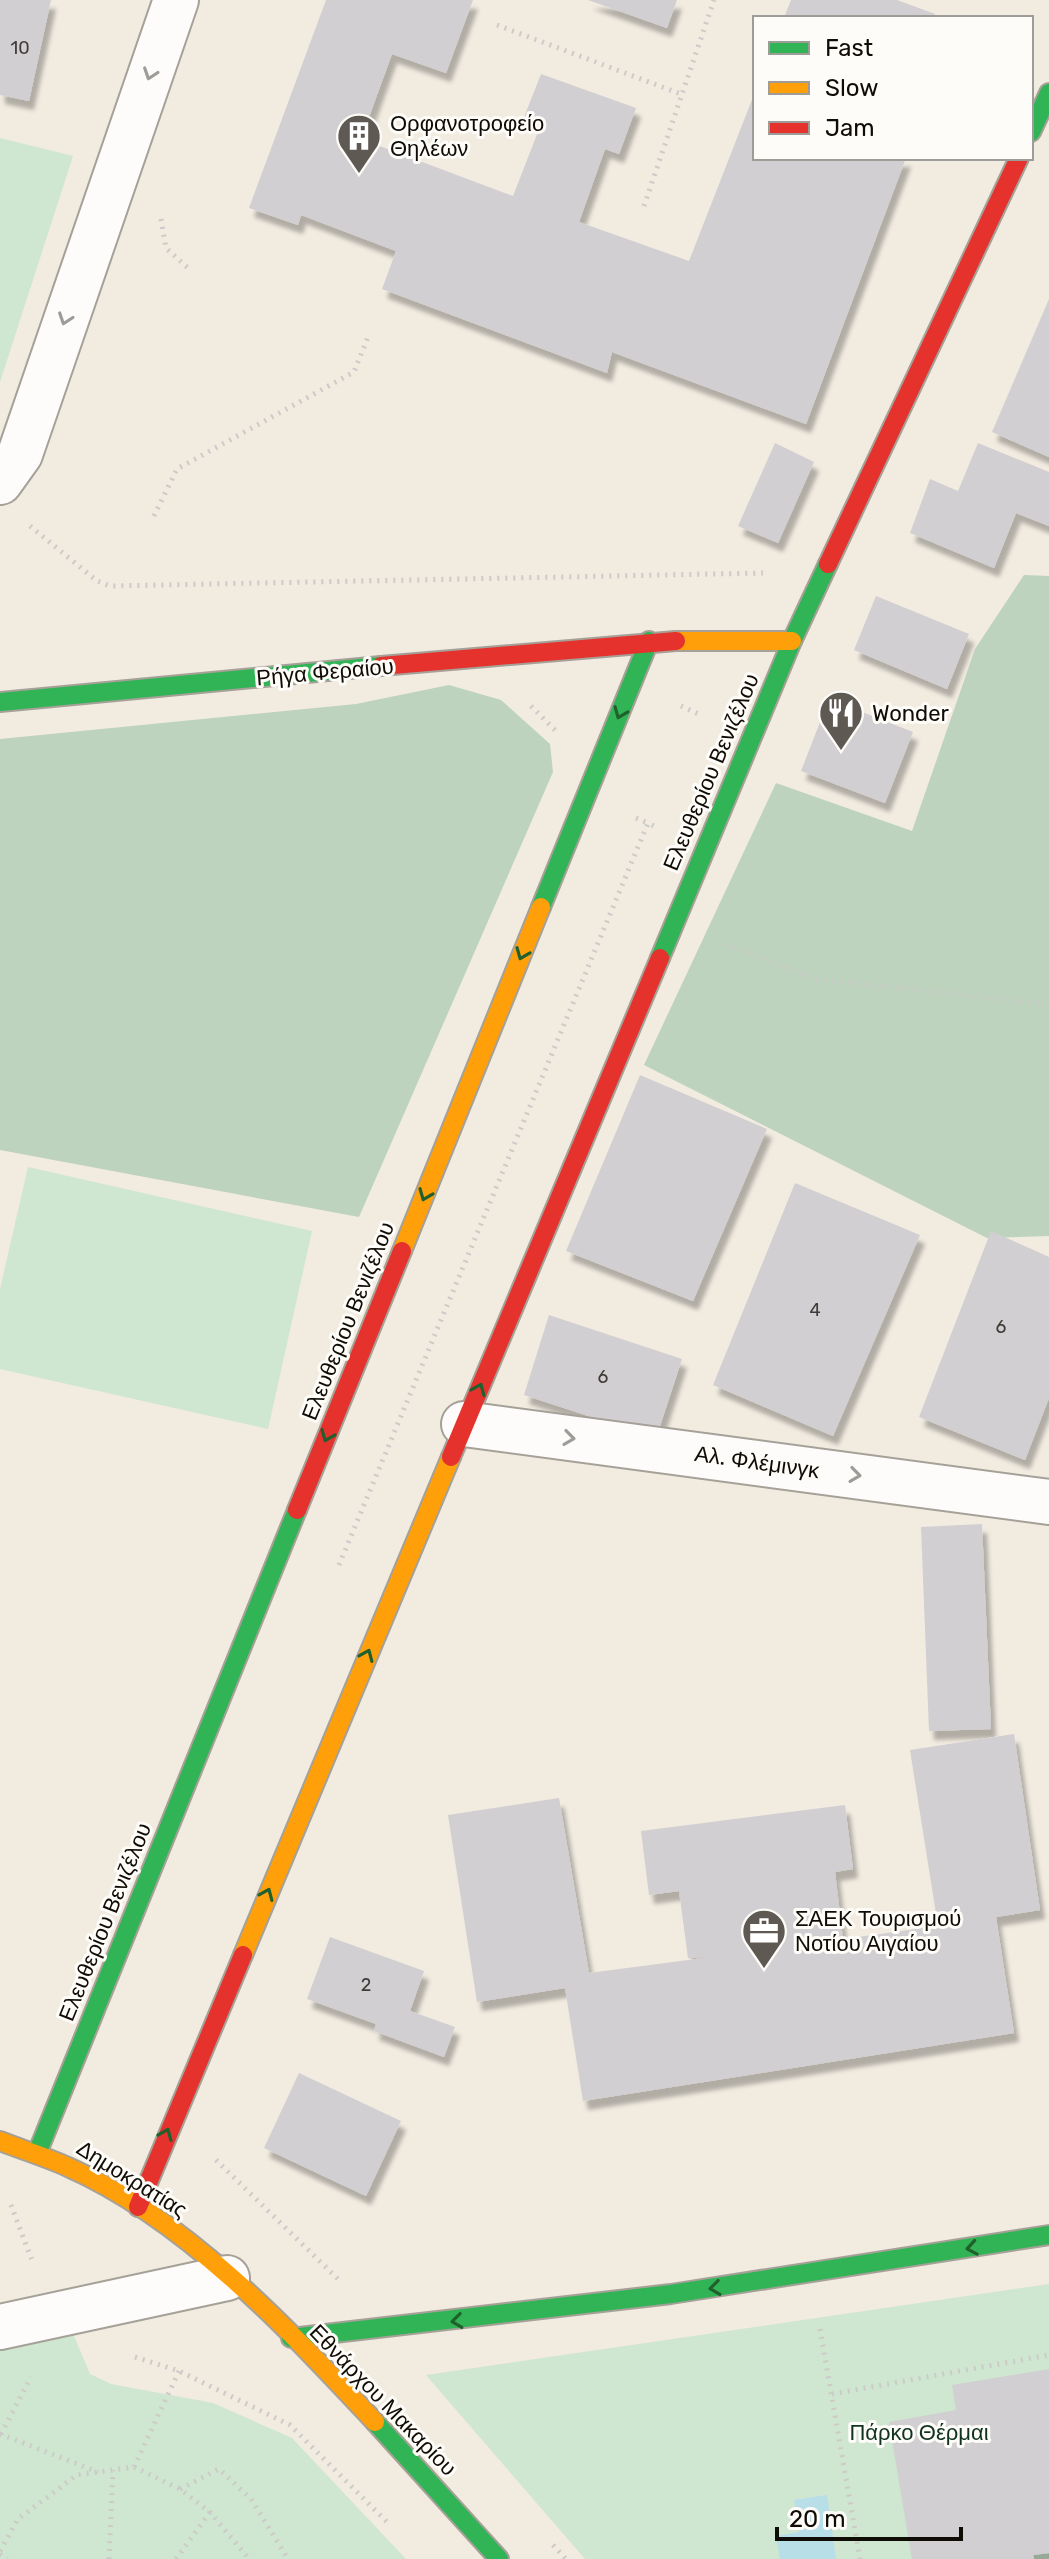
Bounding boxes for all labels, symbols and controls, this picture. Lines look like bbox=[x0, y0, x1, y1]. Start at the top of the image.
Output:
legend bbox=[753, 16, 1033, 160]
text: Fast bbox=[825, 34, 873, 62]
house number: 10 bbox=[10, 37, 30, 59]
one-way arrow bbox=[143, 66, 160, 80]
text: Slow bbox=[825, 74, 878, 102]
place label: Ορφανοτροφείο Θηλέων bbox=[390, 110, 544, 162]
building icon: Ορφανοτροφείο Θηλέων bbox=[335, 112, 383, 175]
text: Jam bbox=[825, 114, 875, 142]
one-way arrow bbox=[59, 312, 75, 326]
street label: Ρήγα Φεραίου bbox=[255, 653, 395, 691]
street label: Ελευθερίου Βενιζέλου bbox=[657, 669, 765, 875]
restaurant icon: Wonder bbox=[817, 689, 865, 752]
place label: Wonder bbox=[872, 700, 950, 727]
one-way arrow bbox=[613, 706, 630, 720]
one-way arrow bbox=[516, 946, 532, 960]
one-way arrow bbox=[418, 1187, 435, 1201]
street label: Ελευθερίου Βενιζέλου bbox=[296, 1218, 400, 1424]
house number: 4 bbox=[809, 1299, 821, 1321]
house number: 6 bbox=[996, 1316, 1007, 1338]
house number: 6 bbox=[598, 1366, 609, 1388]
one-way arrow bbox=[469, 1383, 485, 1397]
one-way arrow bbox=[320, 1428, 337, 1442]
one-way arrow bbox=[563, 1429, 576, 1446]
street label: Αλ. Φλέμινγκ bbox=[693, 1440, 822, 1484]
one-way arrow bbox=[848, 1466, 862, 1483]
one-way arrow bbox=[358, 1649, 374, 1663]
street label: Ελευθερίου Βενιζέλου bbox=[53, 1819, 157, 2025]
one-way arrow bbox=[257, 1888, 273, 1903]
place label: ΣΑΕΚ Τουρισμού Νοτίου Αιγαίου bbox=[795, 1905, 961, 1957]
office icon: ΣΑΕΚ Τουρισμού Νοτίου Αιγαίου bbox=[740, 1907, 788, 1970]
house number: 2 bbox=[361, 1974, 371, 1996]
one-way arrow bbox=[157, 2128, 173, 2142]
street label: Δημοκρατίας bbox=[72, 2134, 192, 2224]
one-way arrow bbox=[965, 2239, 979, 2256]
one-way arrow bbox=[708, 2279, 722, 2296]
one-way arrow bbox=[451, 2312, 464, 2329]
street label: Εθνάρχου Μακαρίου bbox=[304, 2319, 462, 2481]
park label: Πάρκο Θέρμαι bbox=[849, 2419, 989, 2446]
scale bar bbox=[777, 2491, 961, 2541]
text: 20 m bbox=[789, 2505, 846, 2533]

